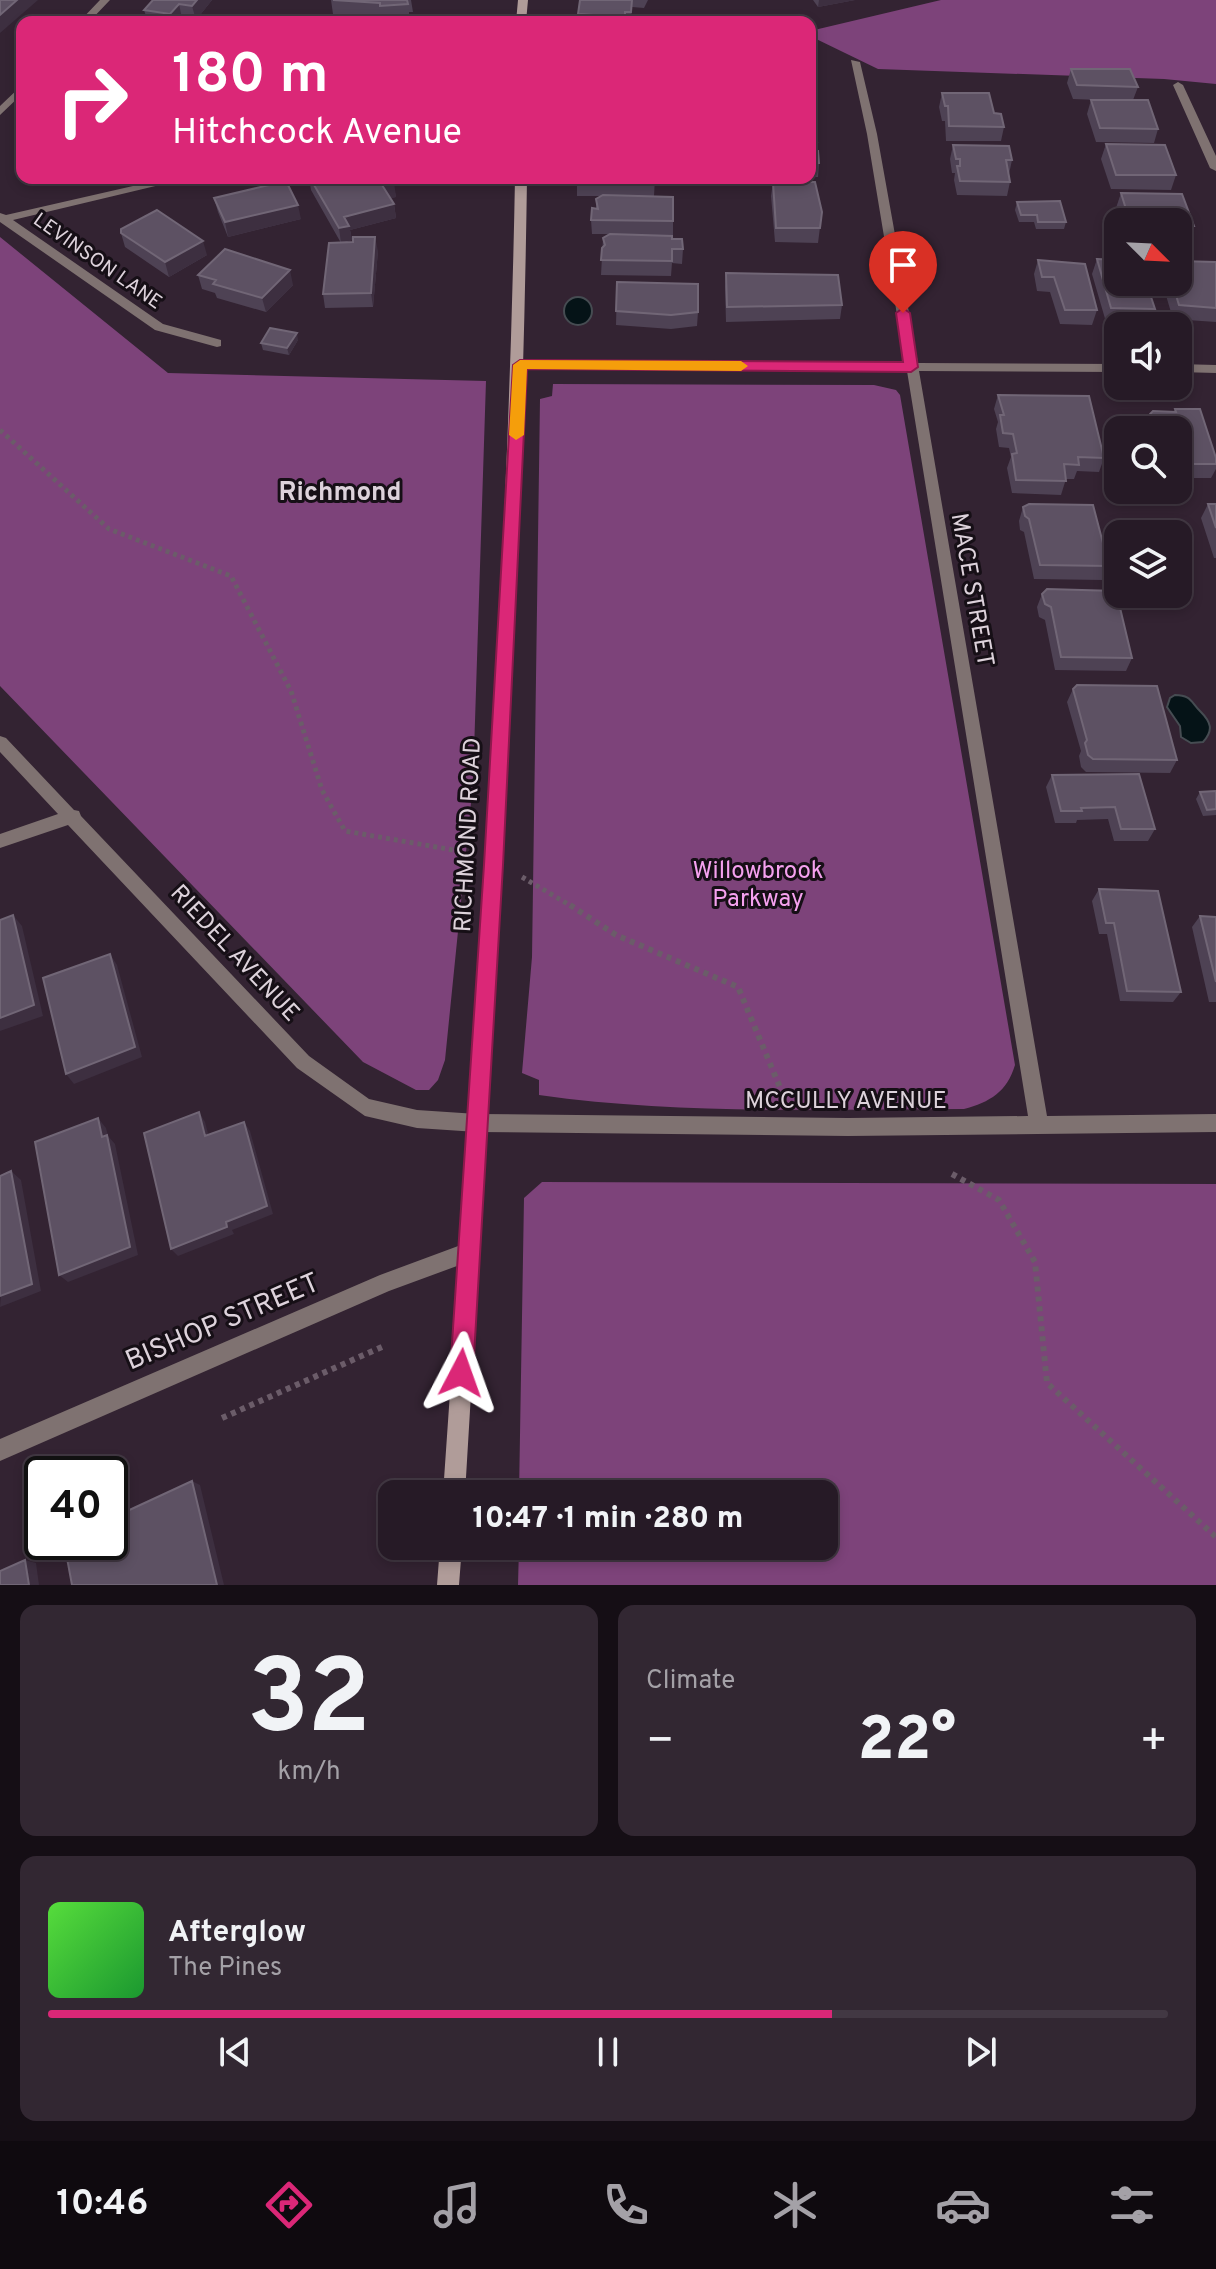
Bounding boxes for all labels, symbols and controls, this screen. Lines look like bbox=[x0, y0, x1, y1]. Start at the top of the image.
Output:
text: 180 m bbox=[172, 42, 329, 112]
icon: right bbox=[40, 48, 144, 152]
text: Hitchcock Avenue bbox=[172, 111, 462, 157]
street label: LEVINSON LANE bbox=[27, 208, 167, 316]
north arrow bbox=[1104, 208, 1192, 296]
map controls bbox=[1104, 208, 1192, 608]
pin bbox=[869, 231, 937, 313]
icon: arrive bbox=[881, 243, 925, 287]
button: sound bbox=[1104, 312, 1192, 400]
button: search bbox=[1104, 416, 1192, 504]
district label: Richmond bbox=[279, 477, 401, 510]
street label: MACE STREET bbox=[943, 511, 999, 669]
button: layers bbox=[1104, 520, 1192, 608]
street label: RICHMOND ROAD bbox=[449, 737, 489, 933]
park label: Willowbrook Parkway bbox=[692, 857, 824, 915]
street label: RIEDEL AVENUE bbox=[163, 879, 305, 1029]
street label: MCCULLY AVENUE bbox=[745, 1087, 947, 1117]
street label: BISHOP STREET bbox=[120, 1266, 326, 1380]
position arrow bbox=[419, 1331, 503, 1415]
speed limit sign: 40 bbox=[24, 1456, 128, 1560]
text: 10:47 · 1 min · 280 m bbox=[473, 1501, 743, 1538]
text: 32 bbox=[247, 1638, 371, 1770]
text: Climate bbox=[646, 1665, 735, 1698]
text: 22° bbox=[858, 1705, 956, 1781]
text: − bbox=[646, 1715, 674, 1771]
text: + bbox=[1140, 1715, 1168, 1771]
text: km/h bbox=[277, 1756, 341, 1789]
text: Afterglow bbox=[168, 1915, 306, 1952]
text: The Pines bbox=[168, 1952, 282, 1985]
icon: previous bbox=[213, 2030, 257, 2074]
icon: pause bbox=[586, 2030, 630, 2074]
icon: next bbox=[959, 2030, 1003, 2074]
icon: directions bbox=[261, 2177, 317, 2233]
icon: music bbox=[429, 2177, 485, 2233]
icon: phone bbox=[598, 2177, 654, 2233]
icon: climate bbox=[767, 2177, 823, 2233]
icon: car bbox=[935, 2177, 991, 2233]
icon: filters bbox=[1104, 2177, 1160, 2233]
text: 10:46 bbox=[56, 2182, 148, 2228]

